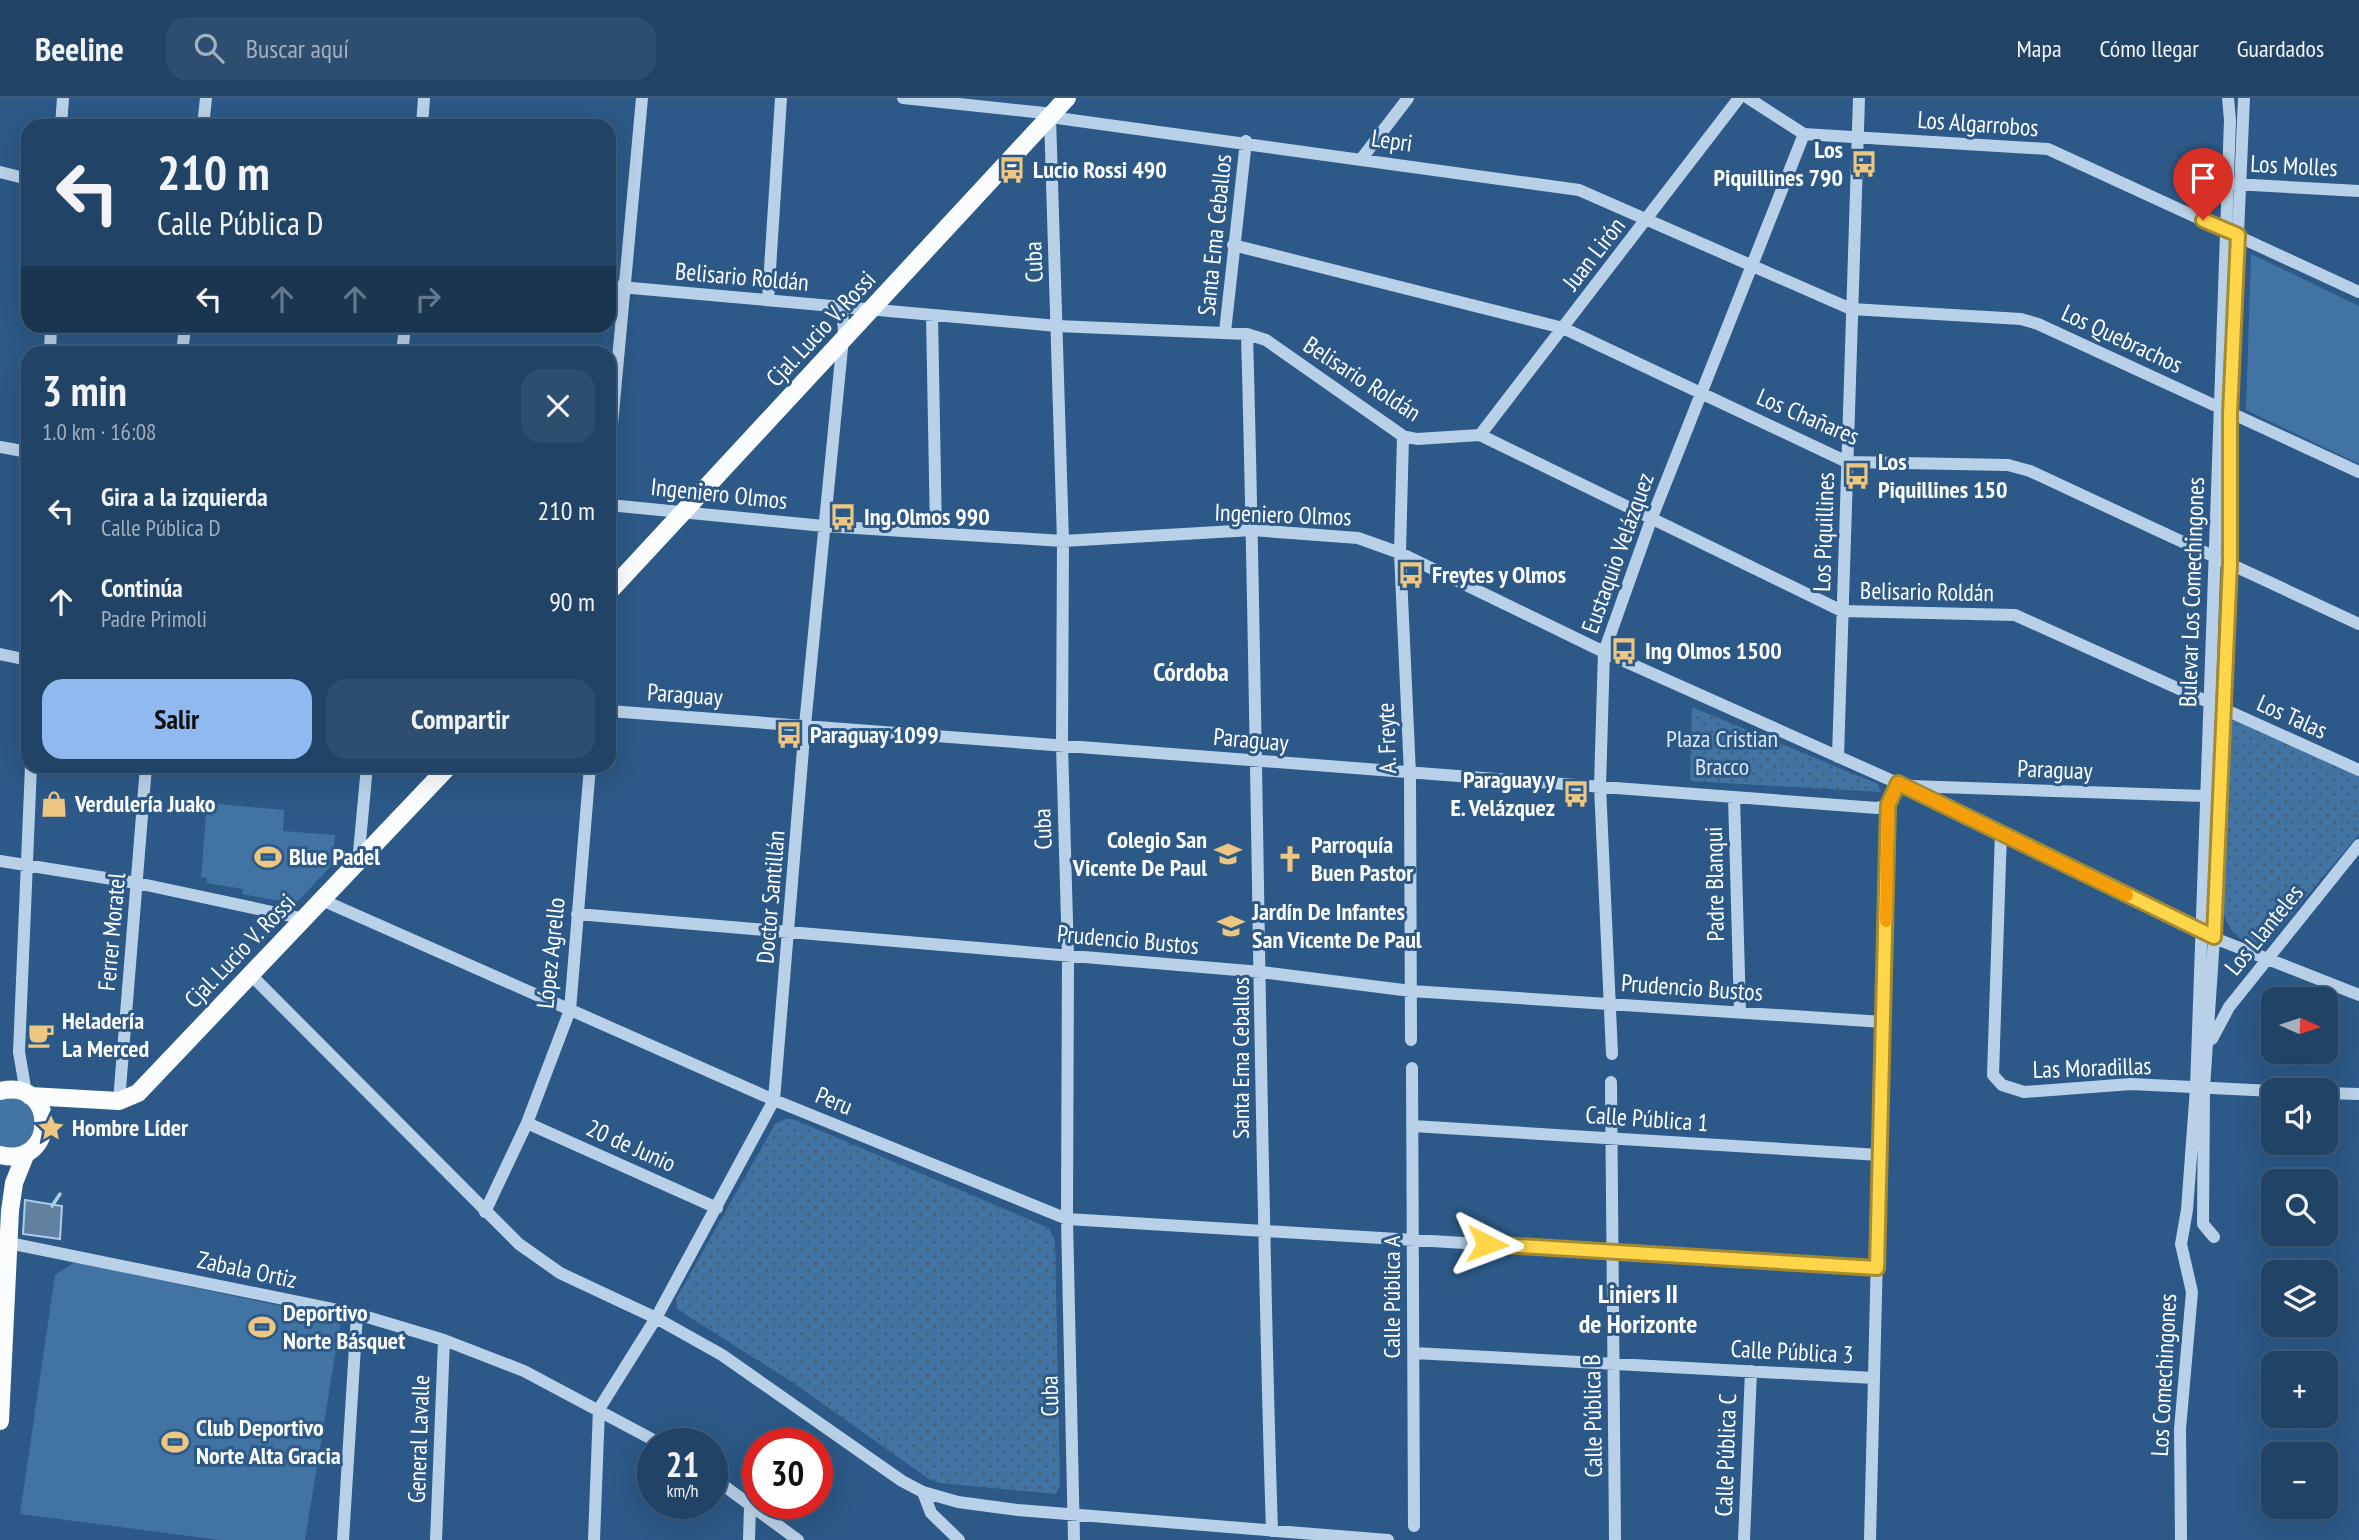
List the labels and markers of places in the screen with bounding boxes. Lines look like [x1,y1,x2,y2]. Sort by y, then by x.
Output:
place label: Los Piquillines 790 [1714,134,1843,193]
pin [2173,148,2233,220]
bus stop icon: Los Piquillines 790 [1849,149,1879,179]
place label: Lucio Rossi 490 [1033,154,1167,185]
bus stop icon: Lucio Rossi 490 [997,155,1027,185]
place label: Los Piquillines 150 [1878,446,2007,505]
bus stop icon: Los Piquillines 150 [1842,461,1872,491]
place label: Ing.Olmos 990 [864,501,990,532]
bus stop icon: Ing.Olmos 990 [828,502,858,532]
place label: Freytes y Olmos [1432,559,1566,590]
bus stop icon: Freytes y Olmos [1396,560,1426,590]
place label: Ing Olmos 1500 [1645,635,1782,666]
bus stop icon: Ing Olmos 1500 [1609,636,1639,666]
place label: Paraguay 1099 [810,719,939,750]
bus stop icon: Paraguay 1099 [774,720,804,750]
place label: Paraguay y E. Velázquez [1450,764,1555,823]
bus stop icon: Paraguay y E. Velázquez [1561,779,1591,809]
place label: Verdulería Juako [74,788,216,819]
shop icon: Verdulería Juako [39,789,69,819]
place label: Colegio San Vicente De Paul [1072,824,1207,883]
place label: Parroquía Buen Pastor [1311,829,1414,888]
school or university icon: Colegio San Vicente De Paul [1213,839,1243,869]
place label: Blue Padel [289,841,380,872]
sports icon: Blue Padel [253,842,283,872]
church icon: Parroquía Buen Pastor [1275,844,1305,874]
place label: Jardín De Infantes San Vicente De Paul [1251,896,1422,955]
school or university icon: Jardín De Infantes San Vicente De Paul [1216,911,1246,941]
place label: Heladería La Merced [62,1005,149,1064]
cafe icon: Heladería La Merced [26,1020,56,1050]
place label: Hombre Líder [72,1112,189,1143]
place icon: Hombre Líder [36,1113,66,1143]
place label: Deportivo Norte Básquet [283,1297,405,1356]
sports icon: Deportivo Norte Básquet [247,1312,277,1342]
place label: Club Deportivo Norte Alta Gracia [196,1412,341,1471]
sports icon: Club Deportivo Norte Alta Gracia [160,1427,190,1457]

